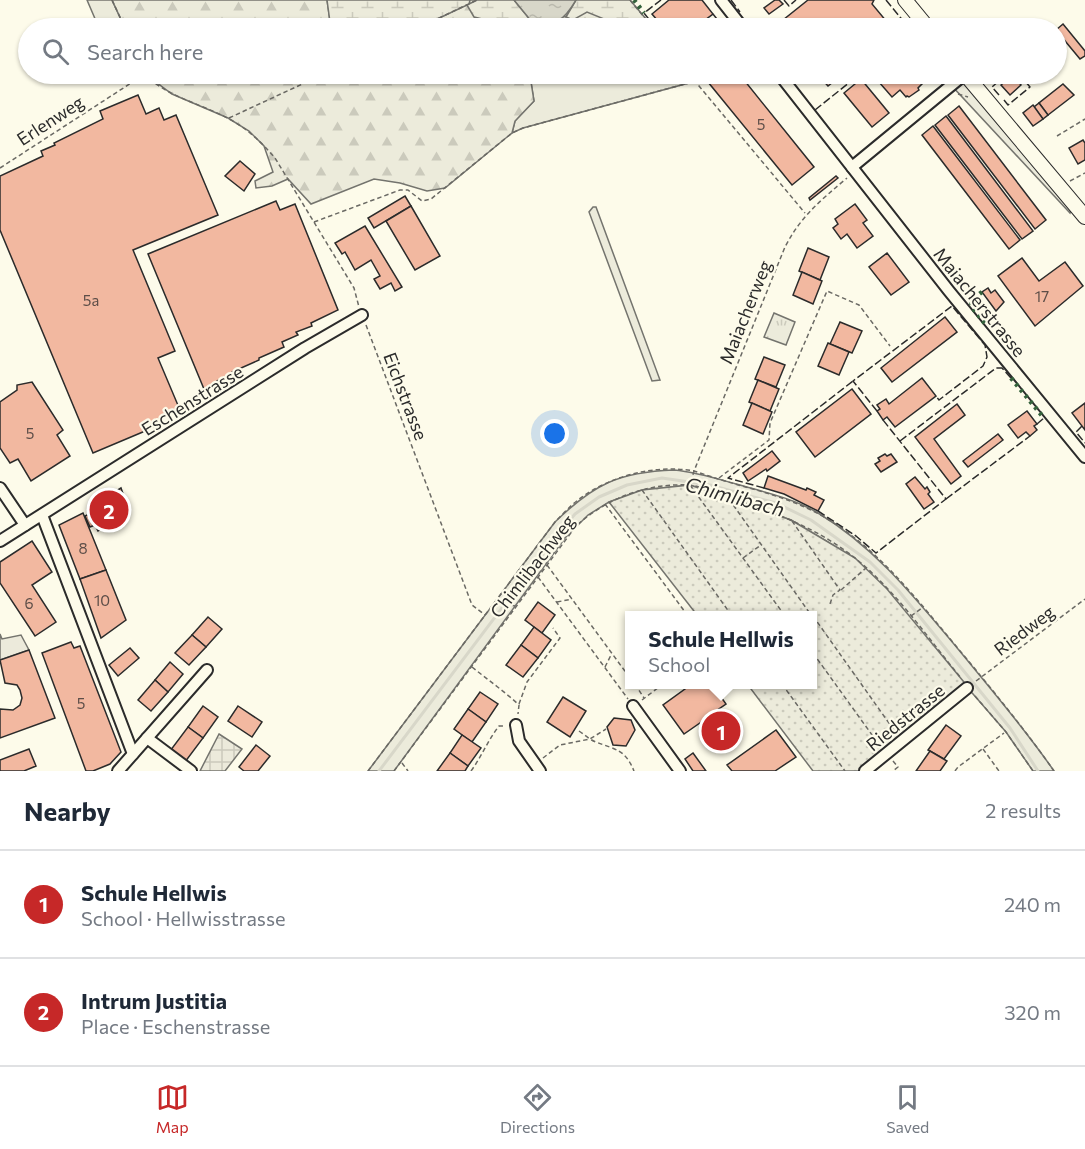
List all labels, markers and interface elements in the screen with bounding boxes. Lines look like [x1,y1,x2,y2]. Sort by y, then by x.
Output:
search box [18,18,1067,84]
icon: search [39,35,72,68]
text: Search here [87,38,203,65]
street label: Erlenweg [12,90,88,150]
house number: 5 [757,115,765,133]
street label: Maiacherstrasse [929,243,1031,361]
street label: Maiacherweg [714,257,776,367]
house number: 17 [1035,287,1049,305]
house number: 5a [83,291,99,309]
street label: Eichstrasse [379,349,433,443]
street label: Eschenstrasse [137,360,247,440]
your location [540,419,569,448]
house number: 5 [26,424,34,442]
water label: Chimlibach [683,471,787,521]
pin: 2 [90,488,128,532]
street label: Chimlibachweg [485,510,579,622]
house number: 8 [78,539,88,557]
house number: 10 [94,591,110,609]
house number: 6 [24,594,34,612]
street label: Riedweg [989,600,1059,660]
popup [625,611,817,689]
text: Schule Hellwis [648,625,794,652]
text: School [648,652,710,676]
street label: Riedstrasse [861,679,949,755]
house number: 5 [77,694,85,712]
pin: 1 [702,708,740,754]
text: Nearby [24,795,111,826]
text: 2 results [985,798,1061,822]
text: Schule Hellwis [81,879,227,906]
text: 1 [39,892,48,916]
text: 240 m [1004,892,1061,916]
text: School · Hellwisstrasse [81,906,286,930]
text: Intrum Justitia [81,987,227,1014]
text: 2 [38,1000,49,1024]
text: 320 m [1004,1000,1061,1024]
text: Place · Eschenstrasse [81,1014,270,1038]
tab: Map [156,1081,189,1136]
tab: Directions [500,1081,575,1136]
tab: Saved [886,1081,929,1136]

